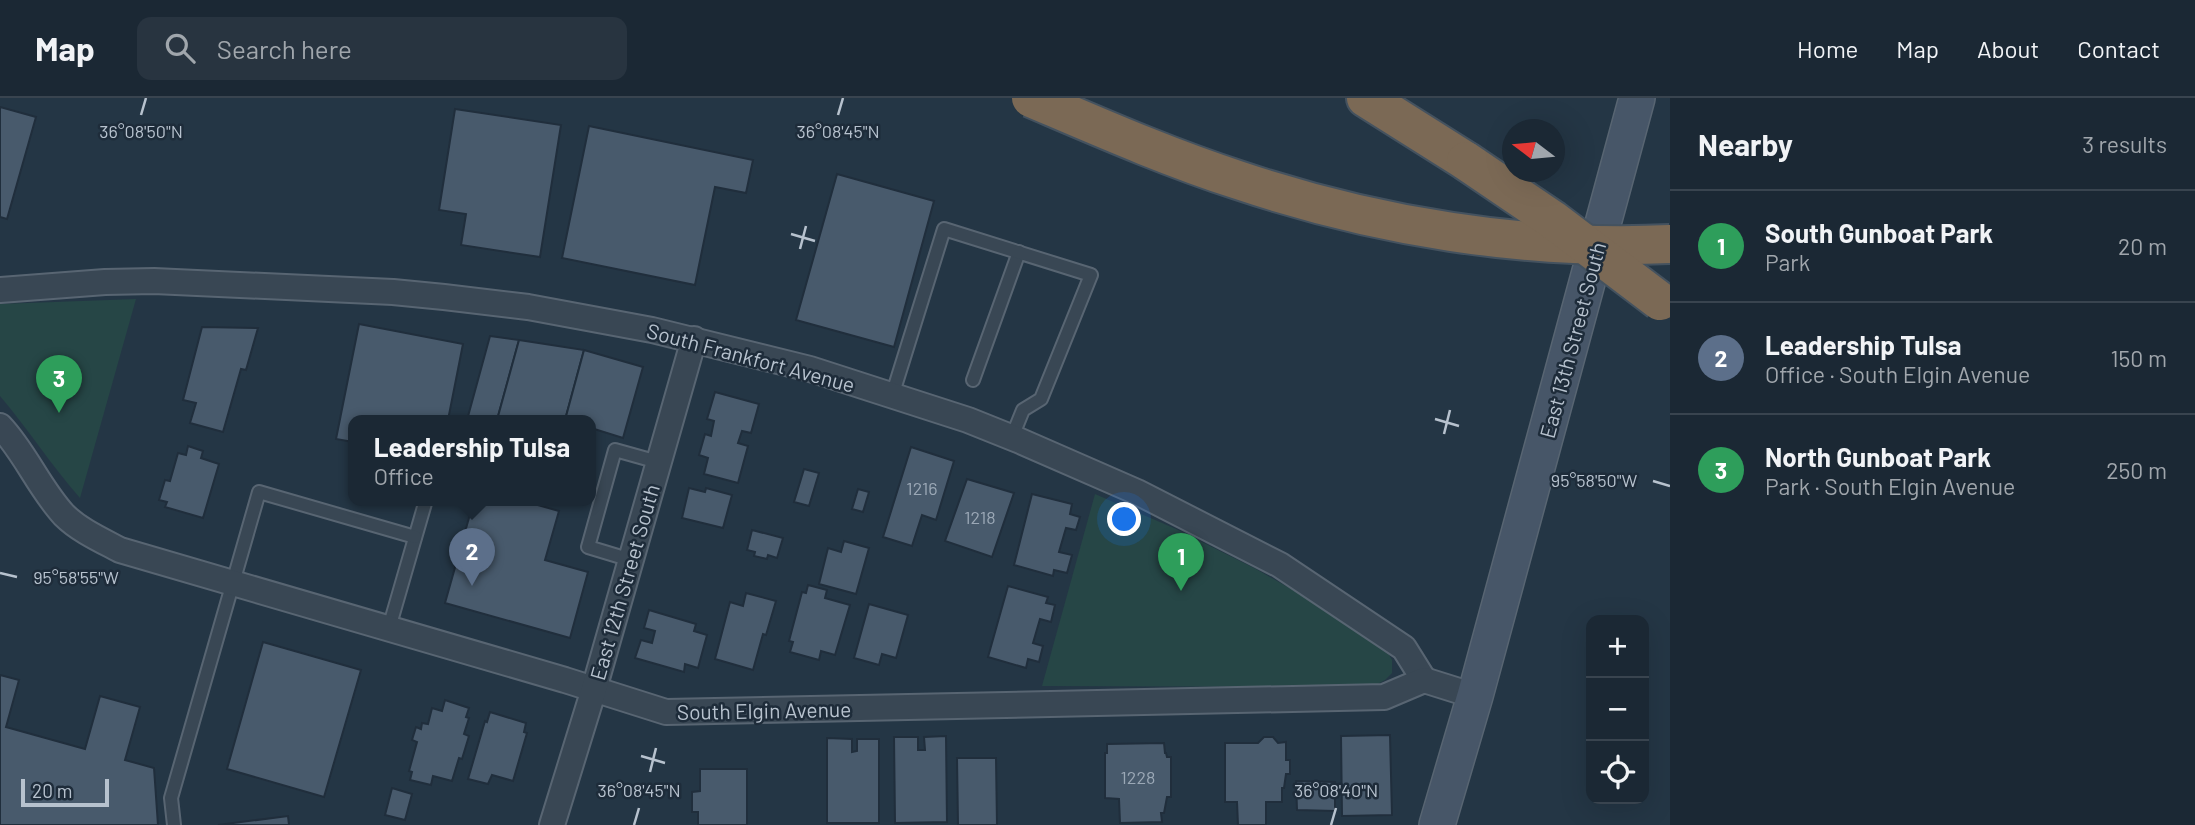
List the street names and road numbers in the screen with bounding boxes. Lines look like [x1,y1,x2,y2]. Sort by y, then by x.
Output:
street label: East 13th Street South [1534,239,1610,441]
street label: South Frankfort Avenue [644,317,858,397]
street label: East 12th Street South [584,481,664,683]
street label: South Elgin Avenue [677,696,851,724]

